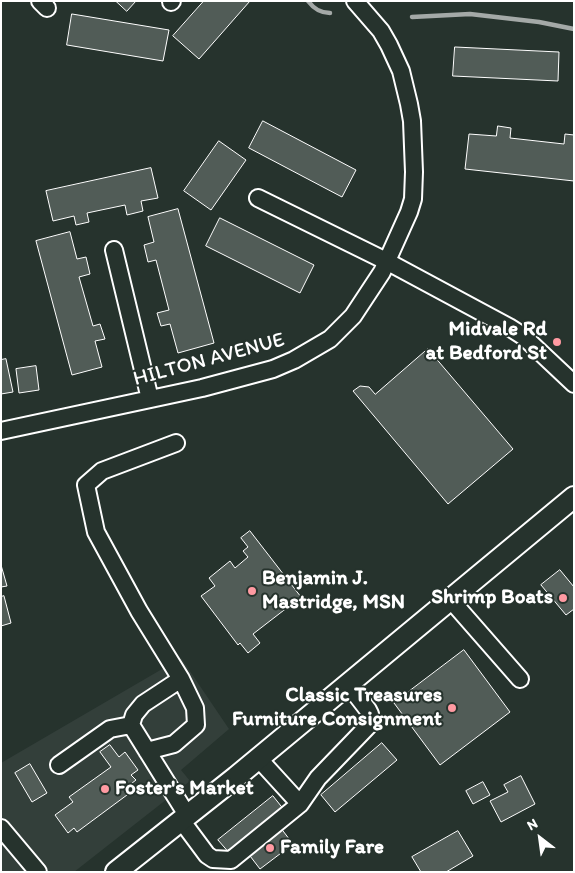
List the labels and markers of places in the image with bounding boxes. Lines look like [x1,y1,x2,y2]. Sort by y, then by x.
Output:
place label: Midvale Rd at Bedford St [425,317,547,367]
marker: Midvale Rd at Bedford St [551,336,563,348]
place label: Benjamin J. Mastridge, MSN [262,566,405,616]
marker: Benjamin J. Mastridge, MSN [246,585,258,597]
place label: Shrimp Boats [431,585,553,611]
marker: Shrimp Boats [557,592,569,604]
place label: Classic Treasures Furniture Consignment [232,683,442,733]
marker: Classic Treasures Furniture Consignment [446,702,458,714]
place label: Foster's Market [115,776,254,802]
marker: Foster's Market [99,783,111,795]
place label: Family Fare [280,835,384,861]
marker: Family Fare [264,842,276,854]

